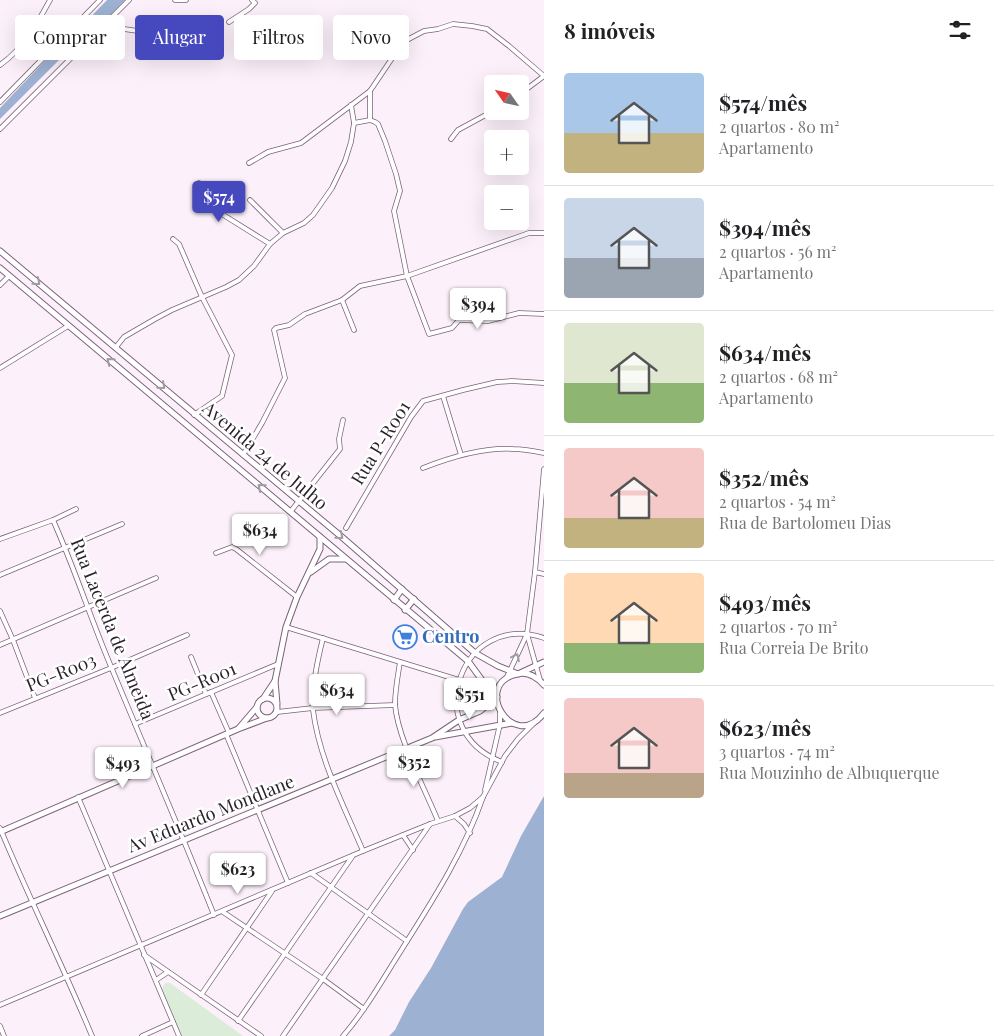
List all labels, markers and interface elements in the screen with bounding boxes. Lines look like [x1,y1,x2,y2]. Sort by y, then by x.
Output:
chip: Comprar [15,15,125,60]
chip: Alugar [135,15,224,60]
chip: Filtros [234,15,323,60]
chip: Novo [333,15,409,60]
text: 8 imóveis [564,16,655,44]
icon: filters [946,16,974,44]
north arrow [484,75,529,120]
map controls [484,75,529,230]
text: $574/mês [719,88,807,116]
icon: home [604,93,664,153]
text: 2 quartos · 80 m² [719,116,839,137]
button: + [484,130,529,175]
text: Apartamento [719,137,813,158]
pin: $574 [189,180,249,223]
button: − [484,185,529,230]
text: $574 [203,186,235,207]
text: $394/mês [719,213,811,241]
icon: home [604,218,664,278]
text: 2 quartos · 56 m² [719,241,836,262]
text: Apartamento [719,262,813,283]
one-way arrow [32,276,41,285]
pin: $394 [448,288,508,330]
text: $394 [461,293,495,314]
text: $634/mês [719,338,811,366]
icon: home [604,343,664,403]
one-way arrow [106,358,115,367]
text: 2 quartos · 68 m² [719,366,838,387]
one-way arrow [156,381,165,390]
text: Apartamento [719,387,813,408]
street label: Avenida 24 de Julho [197,395,333,515]
street label: Rua P-R001 [345,396,416,489]
text: $352/mês [719,463,809,491]
icon: home [604,468,664,528]
one-way arrow [258,484,267,493]
text: 2 quartos · 54 m² [719,491,836,512]
text: Rua de Bartolomeu Dias [719,512,891,533]
pin: $634 [230,514,290,556]
text: $634 [243,519,277,540]
one-way arrow [334,530,343,538]
street label: Rua Lacerda de Almeida [65,534,160,723]
text: $493/mês [719,588,811,616]
icon: home [604,593,664,653]
text: 2 quartos · 70 m² [719,616,838,637]
supermarket icon: Centro [392,624,418,650]
place label: Centro [422,624,479,648]
text: Rua Correia De Brito [719,637,868,658]
street label: PG-R003 [22,647,99,697]
one-way arrow [510,653,520,662]
street label: PG-R001 [164,656,240,706]
pin: $634 [307,674,367,716]
pin: $551 [440,678,500,720]
text: $634 [320,679,354,700]
text: $551 [455,683,485,704]
text: $623/mês [719,713,811,741]
icon: home [604,718,664,778]
text: 3 quartos · 74 m² [719,741,835,762]
pin: $493 [93,746,153,789]
pin: $352 [384,746,444,788]
text: $352 [398,751,430,772]
text: $493 [106,752,140,773]
text: Rua Mouzinho de Albuquerque [719,762,940,783]
street label: Av Eduardo Mondlane [123,769,298,858]
pin: $623 [208,852,268,895]
text: $623 [221,858,255,879]

